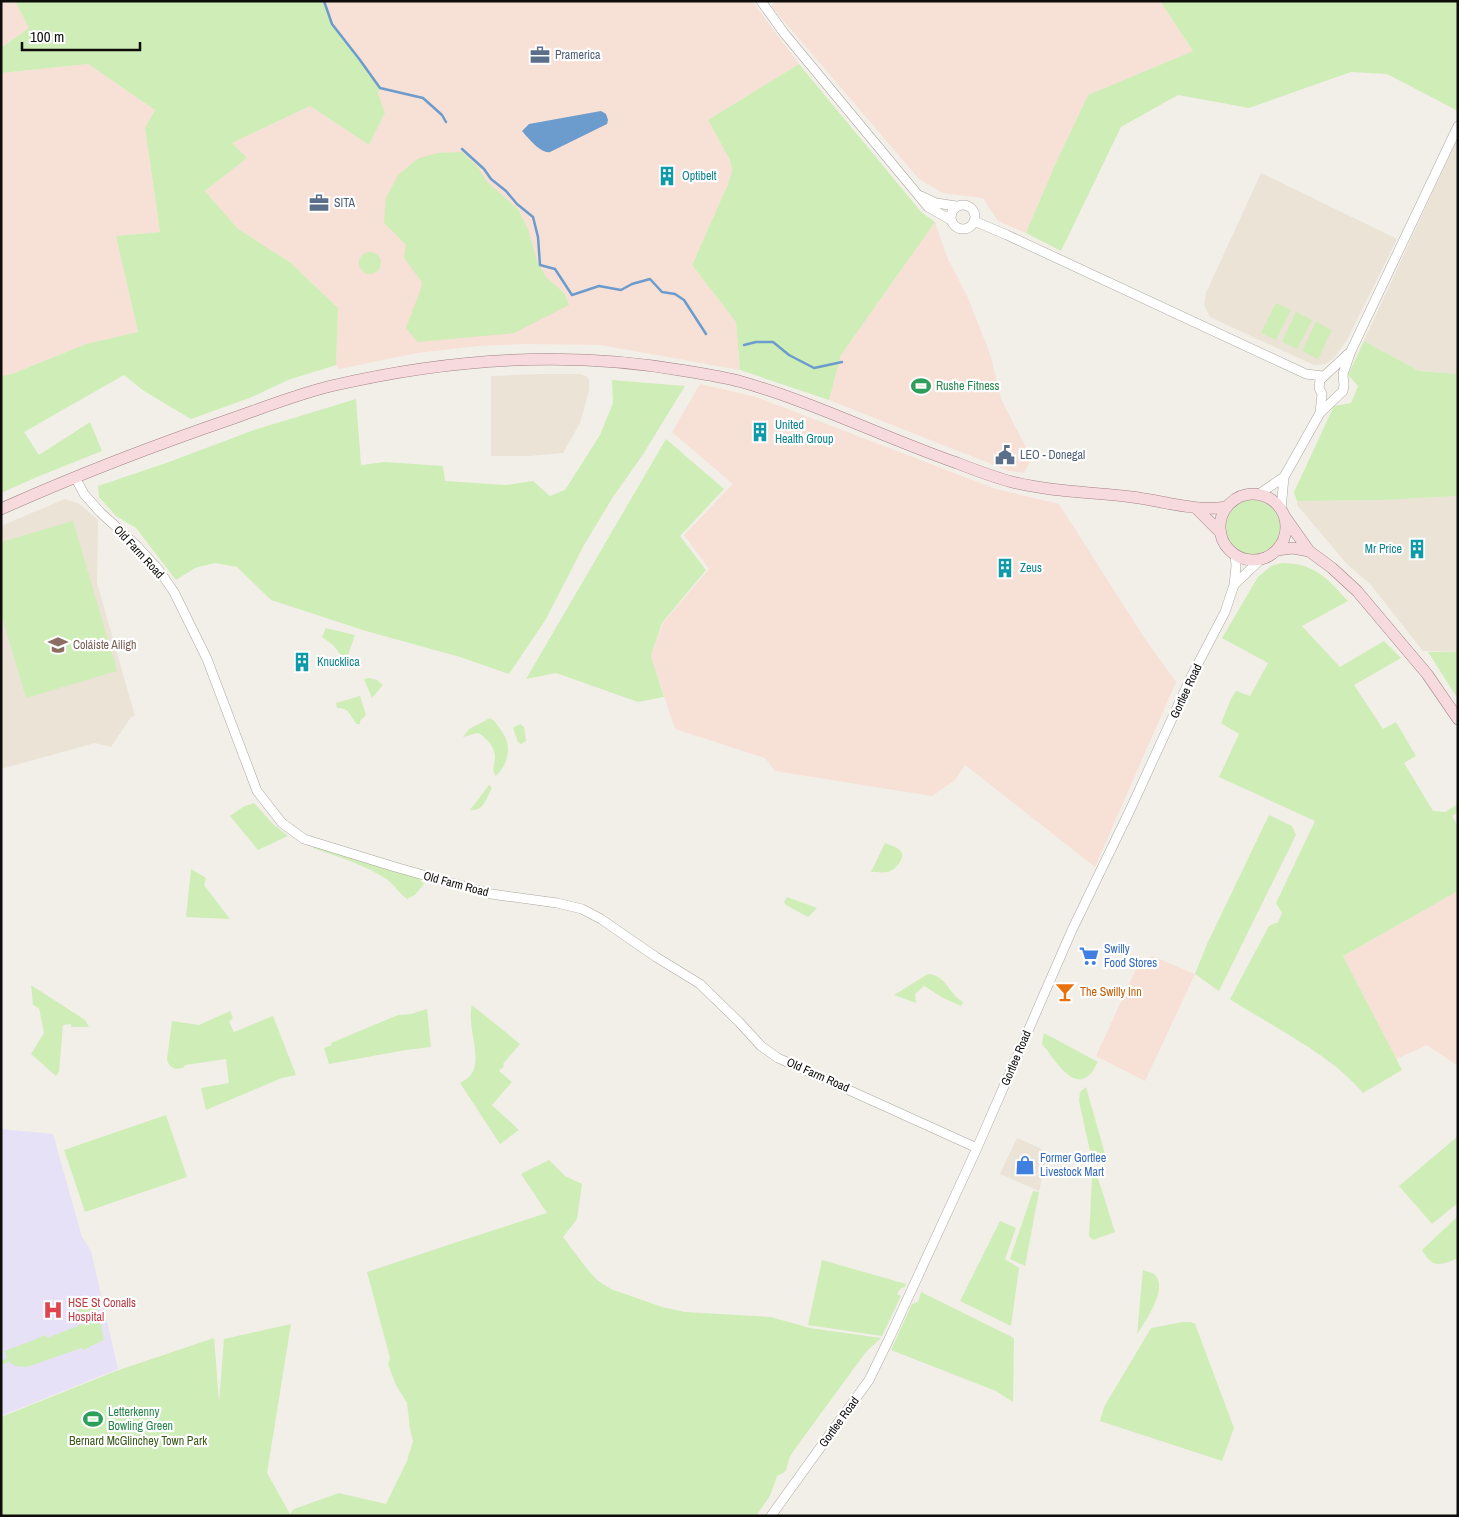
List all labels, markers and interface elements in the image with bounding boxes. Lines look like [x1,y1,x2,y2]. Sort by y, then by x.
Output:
scale bar [22,20,140,52]
text: 100 m [30,26,64,47]
office icon: Pramerica [529,44,551,66]
place label: Pramerica [555,47,601,63]
building icon: Optibelt [656,165,678,187]
place label: Optibelt [682,168,717,184]
office icon: SITA [308,192,330,214]
place label: SITA [334,195,356,211]
sports icon: Rushe Fitness [910,375,932,397]
place label: Rushe Fitness [936,378,1000,394]
place label: United Health Group [775,417,834,447]
building icon: United Health Group [749,421,771,443]
public building icon: LEO - Donegal [994,444,1016,466]
place label: LEO - Donegal [1020,447,1085,463]
street label: Old Farm Road [110,522,168,582]
building icon: Mr Price [1406,538,1428,560]
place label: Mr Price [1365,541,1402,557]
building icon: Zeus [994,557,1016,579]
place label: Zeus [1020,560,1042,576]
school or university icon: Coláiste Ailigh [47,634,69,656]
place label: Coláiste Ailigh [73,637,136,653]
building icon: Knucklica [291,651,313,673]
place label: Knucklica [317,654,360,670]
street label: Gortlee Road [1166,661,1206,721]
street label: Old Farm Road [422,868,490,900]
place label: Swilly Food Stores [1104,941,1157,971]
supermarket icon: Swilly Food Stores [1078,945,1100,967]
bar icon: The Swilly Inn [1054,981,1076,1003]
place label: The Swilly Inn [1080,984,1142,1000]
street label: Gortlee Road [997,1028,1035,1088]
street label: Old Farm Road [784,1054,852,1096]
place label: Former Gortlee Livestock Mart [1040,1150,1106,1180]
shop icon: Former Gortlee Livestock Mart [1014,1154,1036,1176]
place label: HSE St Conalls Hospital [68,1295,136,1325]
hospital icon: HSE St Conalls Hospital [42,1299,64,1321]
street label: Gortlee Road [815,1394,863,1450]
place label: Letterkenny Bowling Green [108,1404,173,1434]
sports icon: Letterkenny Bowling Green [82,1408,104,1430]
park label: Bernard McGlinchey Town Park [69,1433,207,1449]

